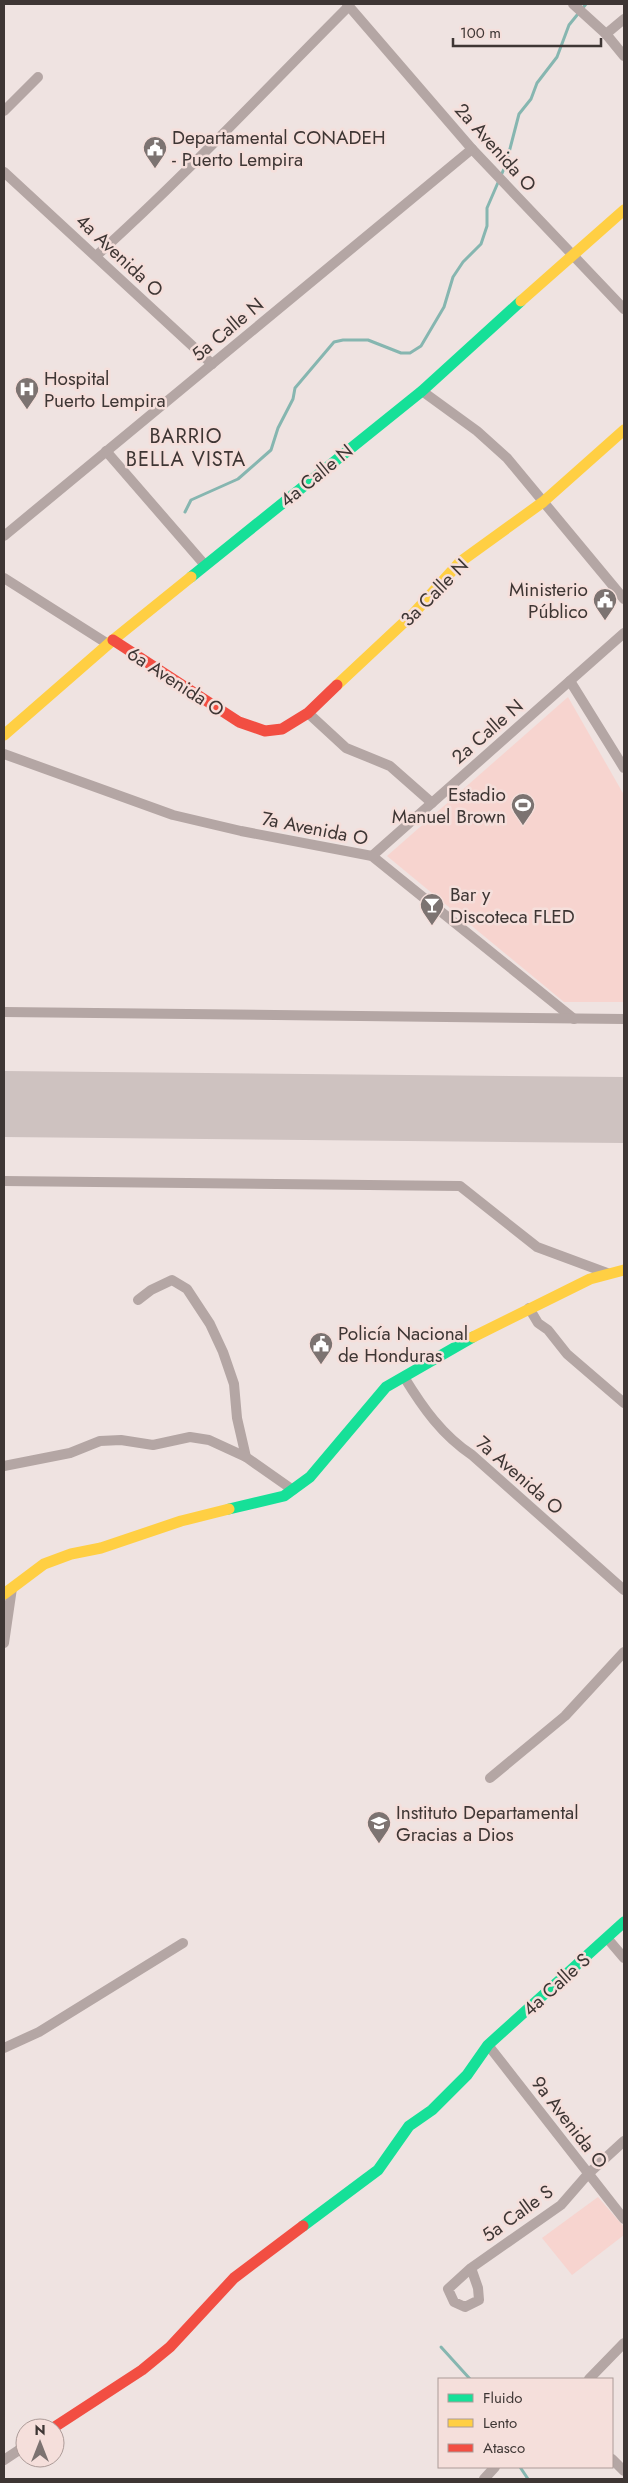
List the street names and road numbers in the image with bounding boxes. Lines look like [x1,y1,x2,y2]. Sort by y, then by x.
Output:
street label: 2a Avenida O [449,97,543,198]
street label: 4a Avenida O [70,208,169,303]
street label: 5a Calle N [185,291,269,368]
street label: 4a Calle N [274,438,359,513]
street label: 3a Calle N [394,552,474,632]
street label: 6a Avenida O [122,640,230,723]
street label: 2a Calle N [446,693,529,770]
street label: 7a Avenida O [259,805,370,852]
street label: 7a Avenida O [470,1430,569,1521]
street label: 4a Calle S [517,1947,596,2022]
street label: 9a Avenida O [525,2071,614,2174]
street label: 5a Calle S [476,2178,559,2249]

